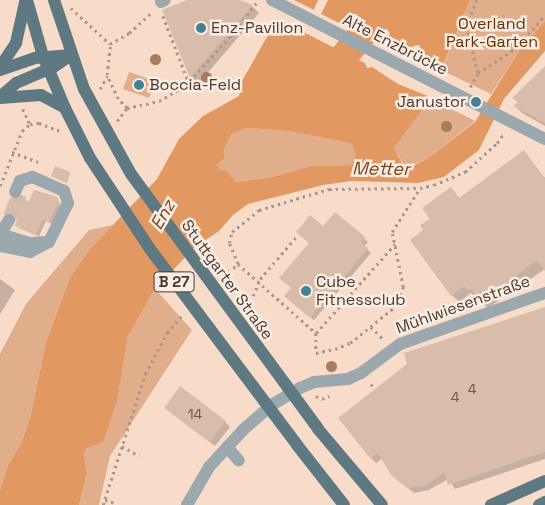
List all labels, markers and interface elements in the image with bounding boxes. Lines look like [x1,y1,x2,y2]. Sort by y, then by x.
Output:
street label: Alte Enzbrücke [339,10,451,80]
park label: Overland Park-Garten [446,14,538,52]
place label: Enz-Pavillon [211,18,303,38]
marker: Enz-Pavillon [195,22,207,34]
place label: Boccia-Feld [149,75,241,95]
marker: Boccia-Feld [133,79,145,91]
place label: Janustor [397,92,466,112]
marker: Janustor [470,96,482,108]
water label: Metter [352,158,410,180]
water label: Enz [146,196,180,234]
street label: Stuttgarter Straße [177,216,277,344]
road number: B 27 [153,270,195,294]
place label: Cube Fitnessclub [316,272,406,310]
street label: Mühlwiesenstraße [393,272,533,338]
marker: Cube Fitnessclub [300,285,312,297]
house number: 4 [468,381,476,397]
house number: 4 [451,389,459,405]
house number: 14 [188,406,202,422]

